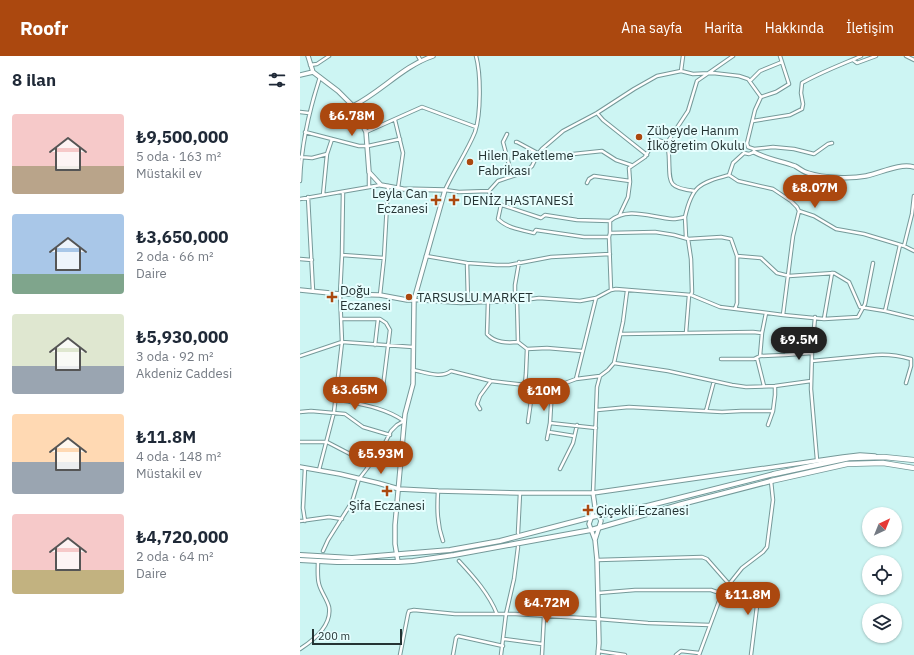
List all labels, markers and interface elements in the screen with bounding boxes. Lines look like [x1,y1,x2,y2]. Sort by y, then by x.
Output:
text: Roofr [20,16,68,40]
text: Ana sayfa [621,19,682,37]
text: Harita [704,19,743,37]
text: Hakkında [765,19,824,37]
text: İletişim [846,19,894,37]
text: 8 ilan [12,69,56,91]
icon: filters [266,69,288,91]
pin: ₺6.78M [319,103,385,137]
text: ₺6.78M [329,107,375,124]
place label: Zübeyde Hanım İlköğretim Okulu [647,122,745,154]
text: ₺9,500,000 [136,126,228,148]
icon: home [44,130,92,178]
marker: Zübeyde Hanım İlköğretim Okulu [634,132,644,142]
place label: Hilen Paketleme Fabrikası [478,147,574,179]
text: 5 oda · 163 m² [136,148,221,165]
marker: Hilen Paketleme Fabrikası [465,157,475,167]
text: Müstakil ev [136,165,202,182]
pin: ₺8.07M [782,175,848,209]
text: ₺8.07M [792,179,838,196]
place label: Leyla Can Eczanesi [372,185,428,217]
place label: DENİZ HASTANESİ [463,192,574,209]
marker: DENİZ HASTANESİ [448,194,460,206]
marker: Leyla Can Eczanesi [431,195,441,205]
text: ₺3,650,000 [136,226,228,248]
icon: home [44,230,92,278]
text: 2 oda · 66 m² [136,248,214,265]
text: Daire [136,265,167,282]
place label: Doğu Eczanesi [340,282,391,314]
place label: TARSUSLU MARKET [417,289,533,306]
marker: Doğu Eczanesi [327,292,337,302]
marker: TARSUSLU MARKET [404,292,414,302]
text: ₺5,930,000 [136,326,228,348]
pin: ₺9.5M [771,327,827,361]
icon: home [44,330,92,378]
text: ₺9.5M [780,331,818,348]
text: 3 oda · 92 m² [136,348,214,365]
text: Akdeniz Caddesi [136,365,232,382]
pin: ₺3.65M [322,377,388,411]
pin: ₺10M [520,378,568,412]
text: ₺3.65M [332,381,378,398]
text: ₺10M [527,382,561,399]
text: ₺11.8M [136,426,196,448]
icon: home [44,430,92,478]
pin: ₺5.93M [348,441,414,475]
text: ₺5.93M [358,445,404,462]
text: 4 oda · 148 m² [136,448,221,465]
text: Müstakil ev [136,465,202,482]
marker: Şifa Eczanesi [382,486,392,496]
place label: Şifa Eczanesi [349,497,425,514]
place label: Çiçekli Eczanesi [596,502,689,519]
marker: Çiçekli Eczanesi [583,505,593,515]
north arrow [862,507,902,547]
map controls [862,507,902,643]
text: ₺4,720,000 [136,526,228,548]
icon: home [44,530,92,578]
text: 2 oda · 64 m² [136,548,214,565]
button: locate [862,555,902,595]
text: Daire [136,565,167,582]
pin: ₺11.8M [715,582,781,616]
text: ₺11.8M [725,586,771,603]
pin: ₺4.72M [514,590,580,624]
text: ₺4.72M [524,594,570,611]
button: layers [862,603,902,643]
scale bar [312,627,402,646]
text: 200 m [318,629,350,643]

